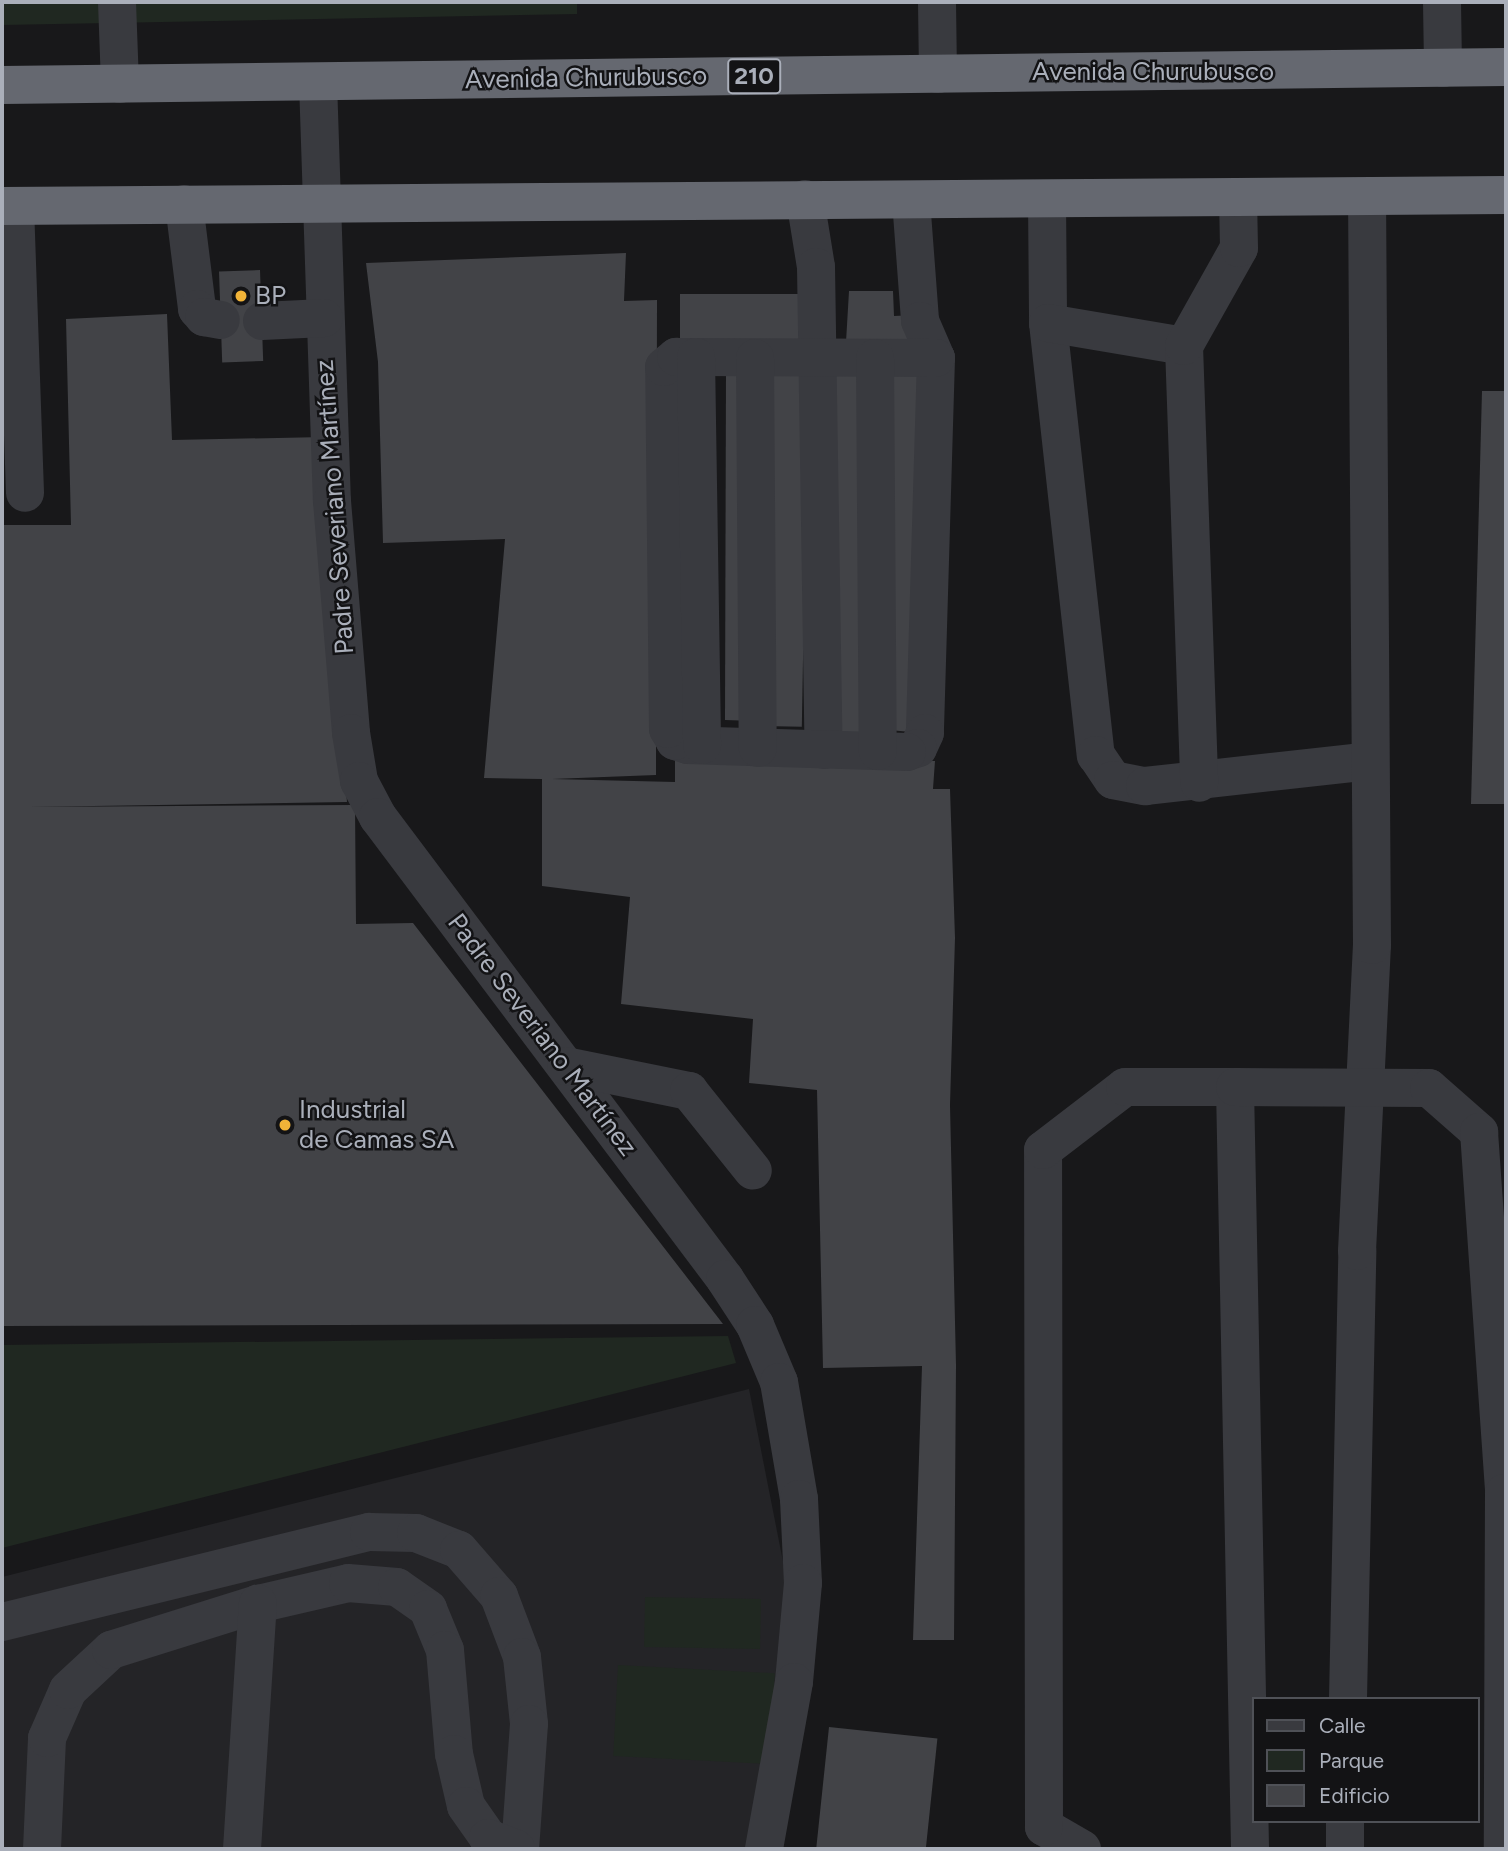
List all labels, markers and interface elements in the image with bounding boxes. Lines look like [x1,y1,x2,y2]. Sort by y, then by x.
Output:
road number: 210 [726,56,782,96]
street label: Avenida Churubusco [1032,56,1274,88]
street label: Avenida Churubusco [465,60,707,96]
place label: BP [255,280,286,312]
marker: BP [233,288,249,304]
street label: Padre Severiano Martínez [309,359,361,655]
street label: Padre Severiano Martínez [441,908,643,1162]
place label: Industrial de Camas SA [299,1094,454,1156]
marker: Industrial de Camas SA [277,1117,293,1133]
legend [1252,1697,1480,1823]
text: Calle [1319,1713,1366,1738]
text: Parque [1319,1748,1384,1773]
text: Edificio [1319,1783,1390,1808]

